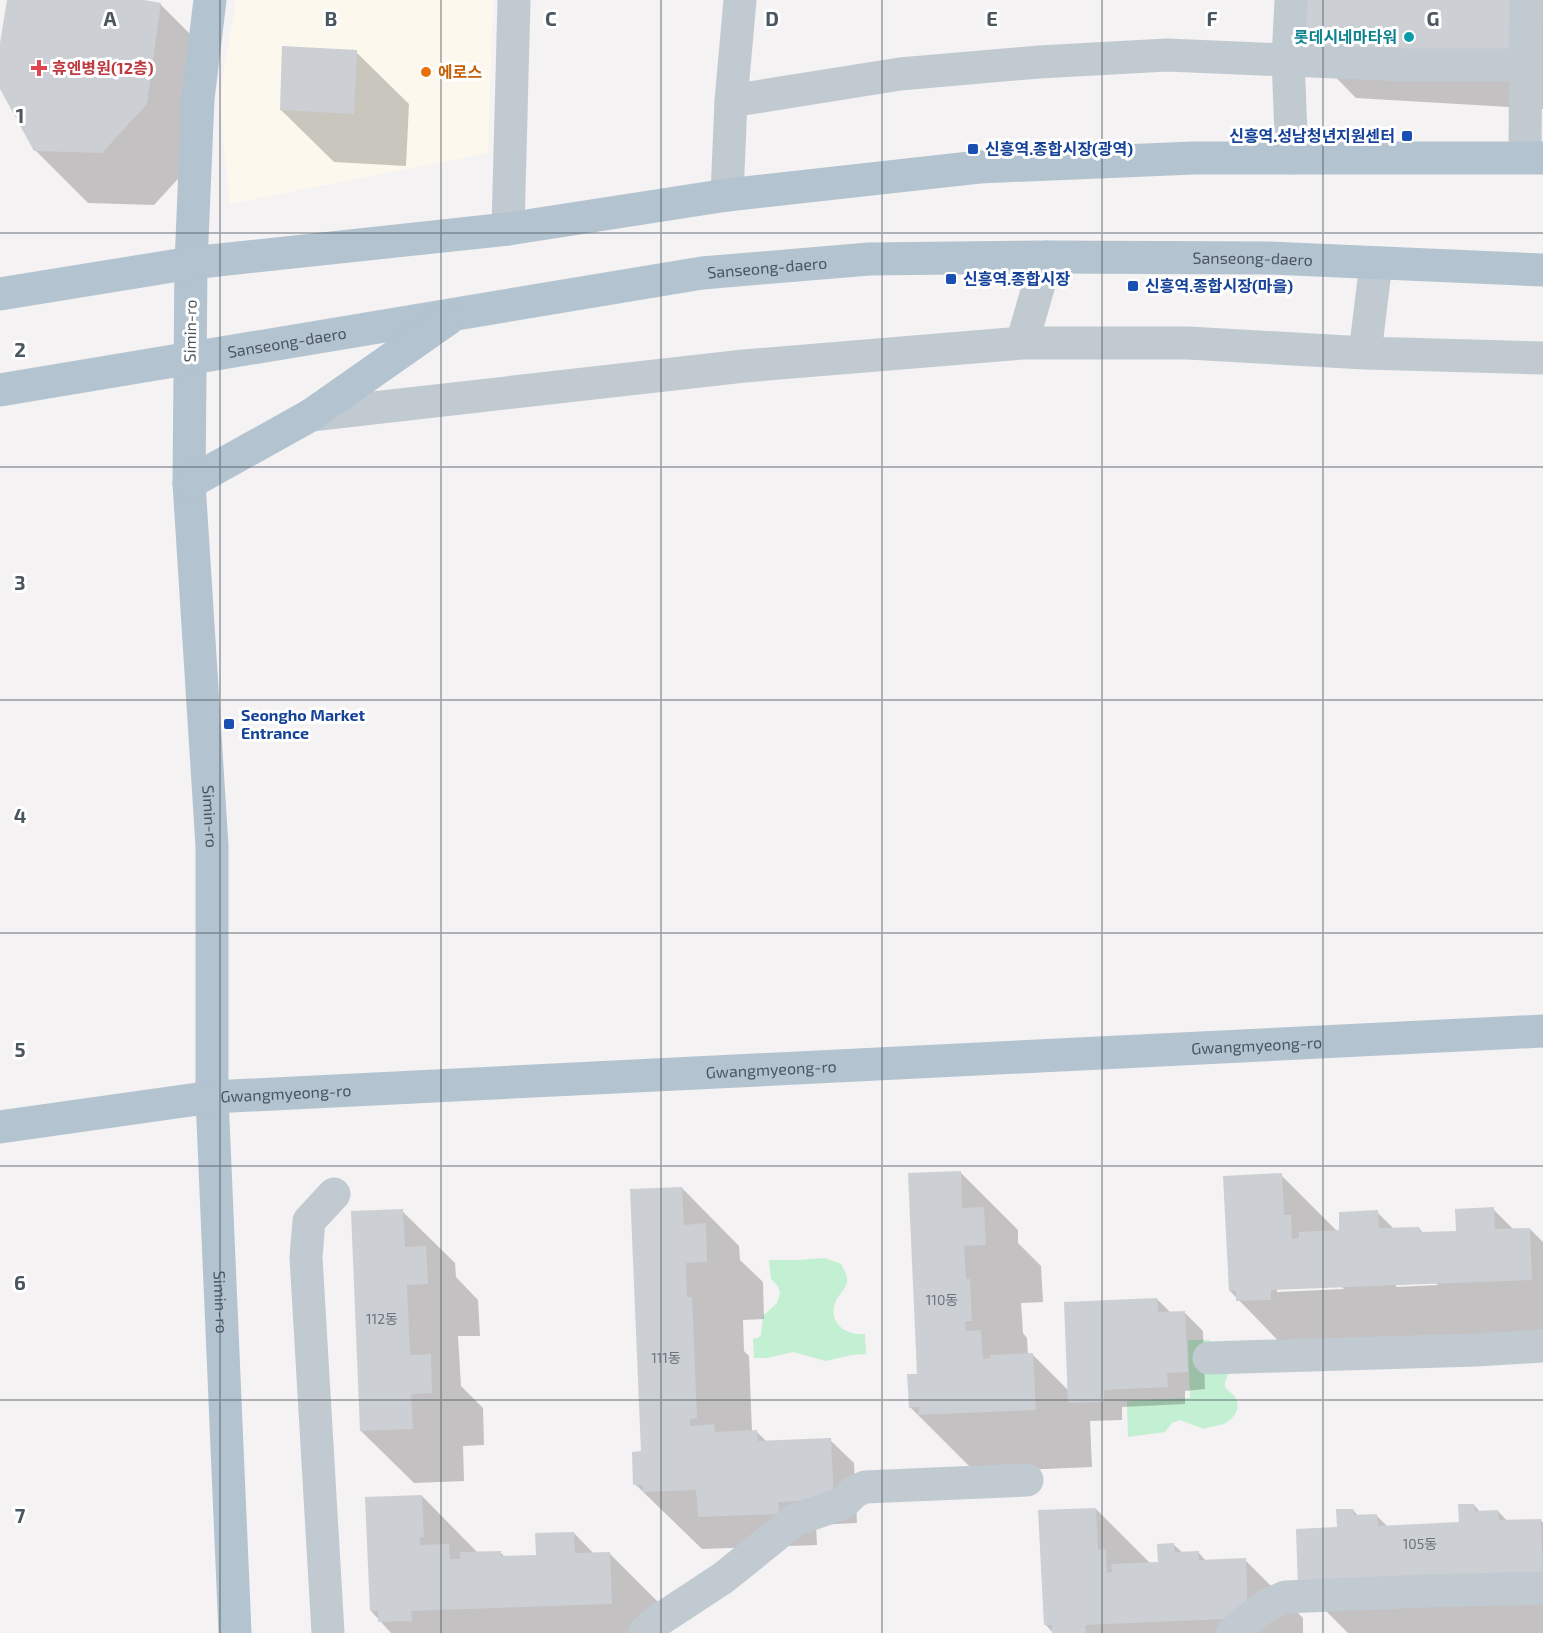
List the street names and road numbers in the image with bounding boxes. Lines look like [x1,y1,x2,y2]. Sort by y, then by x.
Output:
street label: Sanseong-daero [1193,248,1313,269]
street label: Sanseong-daero [706,253,828,282]
street label: Simin-ro [179,299,200,363]
street label: Sanseong-daero [226,322,348,361]
street label: Simin-ro [199,785,222,848]
street label: Gwangmyeong-ro [1191,1032,1323,1057]
street label: Gwangmyeong-ro [705,1056,837,1082]
street label: Gwangmyeong-ro [220,1080,352,1106]
street label: Simin-ro [210,1270,232,1334]

